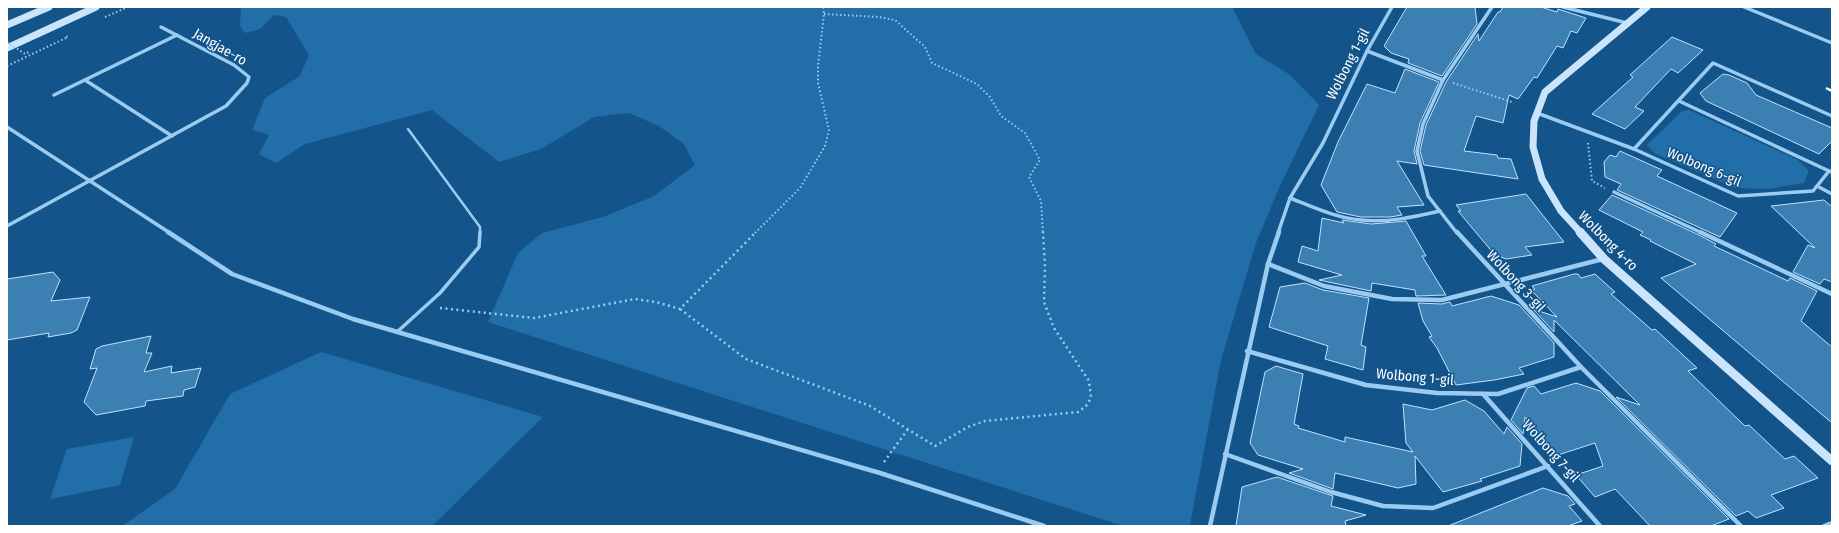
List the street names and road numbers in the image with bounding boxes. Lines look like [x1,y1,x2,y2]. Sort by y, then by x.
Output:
street label: Jangjae-ro [190,25,250,69]
street label: Wolbong 1-gil [1323,25,1373,103]
street label: Wolbong 6-gil [1664,144,1744,190]
street label: Wolbong 4-ro [1575,208,1641,274]
street label: Wolbong 3-gil [1483,246,1549,316]
street label: Wolbong 1-gil [1375,365,1455,389]
street label: Wolbong 7-gil [1519,416,1584,486]

